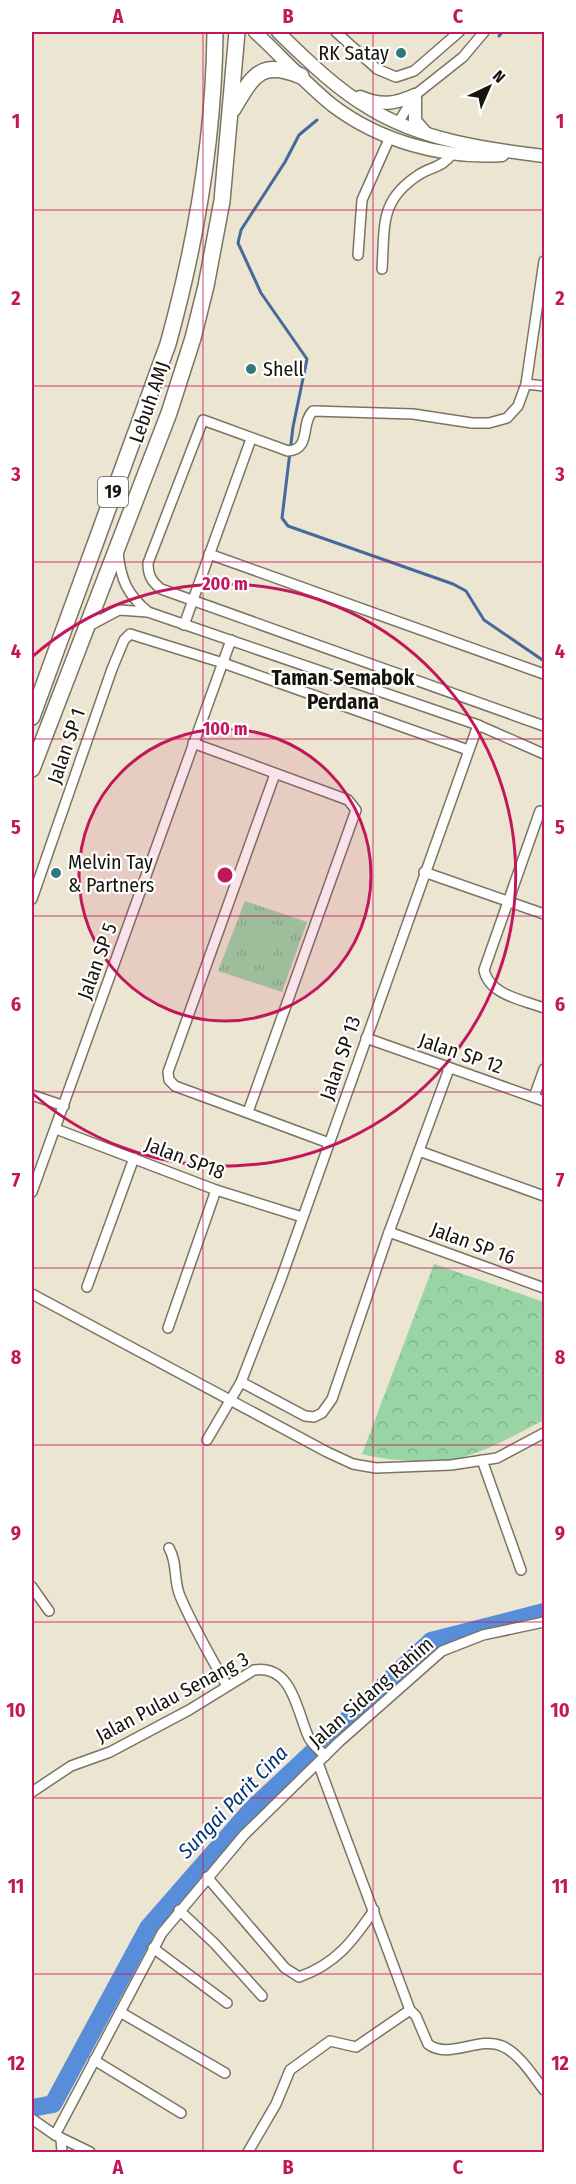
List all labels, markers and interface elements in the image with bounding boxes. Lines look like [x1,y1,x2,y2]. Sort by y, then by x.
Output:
text: A [112,4,125,28]
text: B [282,4,294,28]
text: C [453,4,464,28]
place label: RK Satay [318,41,389,65]
marker: RK Satay [394,46,408,60]
north arrow [459,57,519,117]
text: N [489,66,509,87]
text: 1 [12,109,20,133]
text: 1 [556,109,564,133]
text: 2 [10,286,21,310]
text: 2 [554,286,565,310]
place label: Shell [263,357,304,381]
street label: Lebuh AMJ [124,358,174,446]
marker: Shell [244,362,258,376]
text: 3 [10,462,21,486]
text: 3 [554,462,565,486]
road number: 19 [98,477,128,507]
text: 200 m [201,573,248,595]
text: 4 [11,639,21,663]
text: 4 [555,639,565,663]
district label: Taman Semabok Perdana [272,665,415,715]
street label: Jalan SP 1 [42,705,90,787]
text: 100 m [203,718,247,740]
text: 5 [11,815,21,839]
text: 5 [555,815,565,839]
place label: Melvin Tay & Partners [68,850,154,897]
centre of rings [215,865,235,885]
marker: Melvin Tay & Partners [49,866,63,880]
street label: Jalan SP 5 [72,920,122,1002]
text: 6 [11,992,21,1016]
text: 6 [555,992,565,1016]
street label: Jalan SP 13 [314,1013,366,1103]
street label: Jalan SP 12 [416,1027,506,1079]
street label: Jalan SP18 [142,1132,228,1184]
text: 7 [12,1168,21,1192]
text: 7 [556,1168,565,1192]
street label: Jalan SP 16 [428,1217,519,1269]
text: 8 [11,1345,22,1369]
text: 8 [555,1345,566,1369]
text: 9 [11,1521,21,1545]
text: 9 [555,1521,565,1545]
street label: Jalan Sidang Rahim [304,1631,438,1753]
street label: Jalan Pulau Senang 3 [91,1647,253,1747]
text: 10 [6,1698,26,1722]
text: 10 [550,1698,570,1722]
water label: Sungai Parit Cina [172,1740,293,1865]
text: 11 [8,1874,24,1898]
text: 11 [552,1874,568,1898]
text: 12 [7,2051,25,2075]
text: 12 [551,2051,569,2075]
text: A [112,2155,125,2179]
text: B [282,2155,294,2179]
text: C [453,2155,464,2179]

